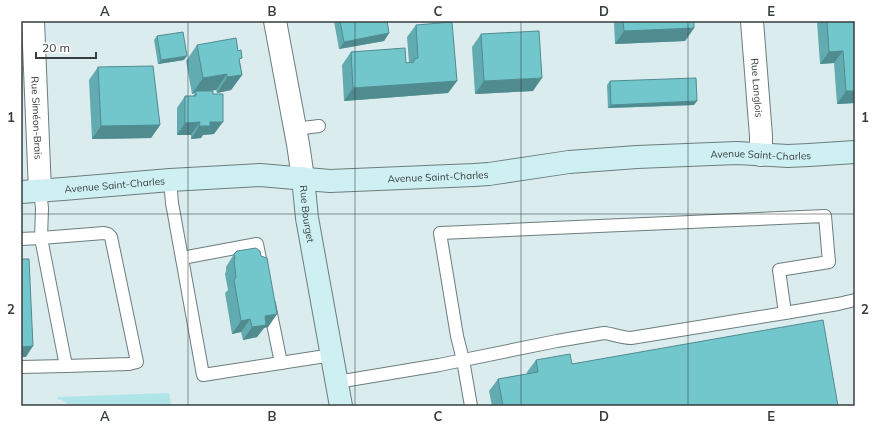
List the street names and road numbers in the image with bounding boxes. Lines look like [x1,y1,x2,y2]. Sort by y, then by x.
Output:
street label: Rue Langlois [748,58,766,118]
street label: Rue Siméon-Brais [28,76,45,160]
street label: Avenue Saint-Charles [710,147,811,163]
street label: Avenue Saint-Charles [387,168,489,186]
street label: Avenue Saint-Charles [64,174,166,196]
street label: Rue Bourget [297,185,317,244]

